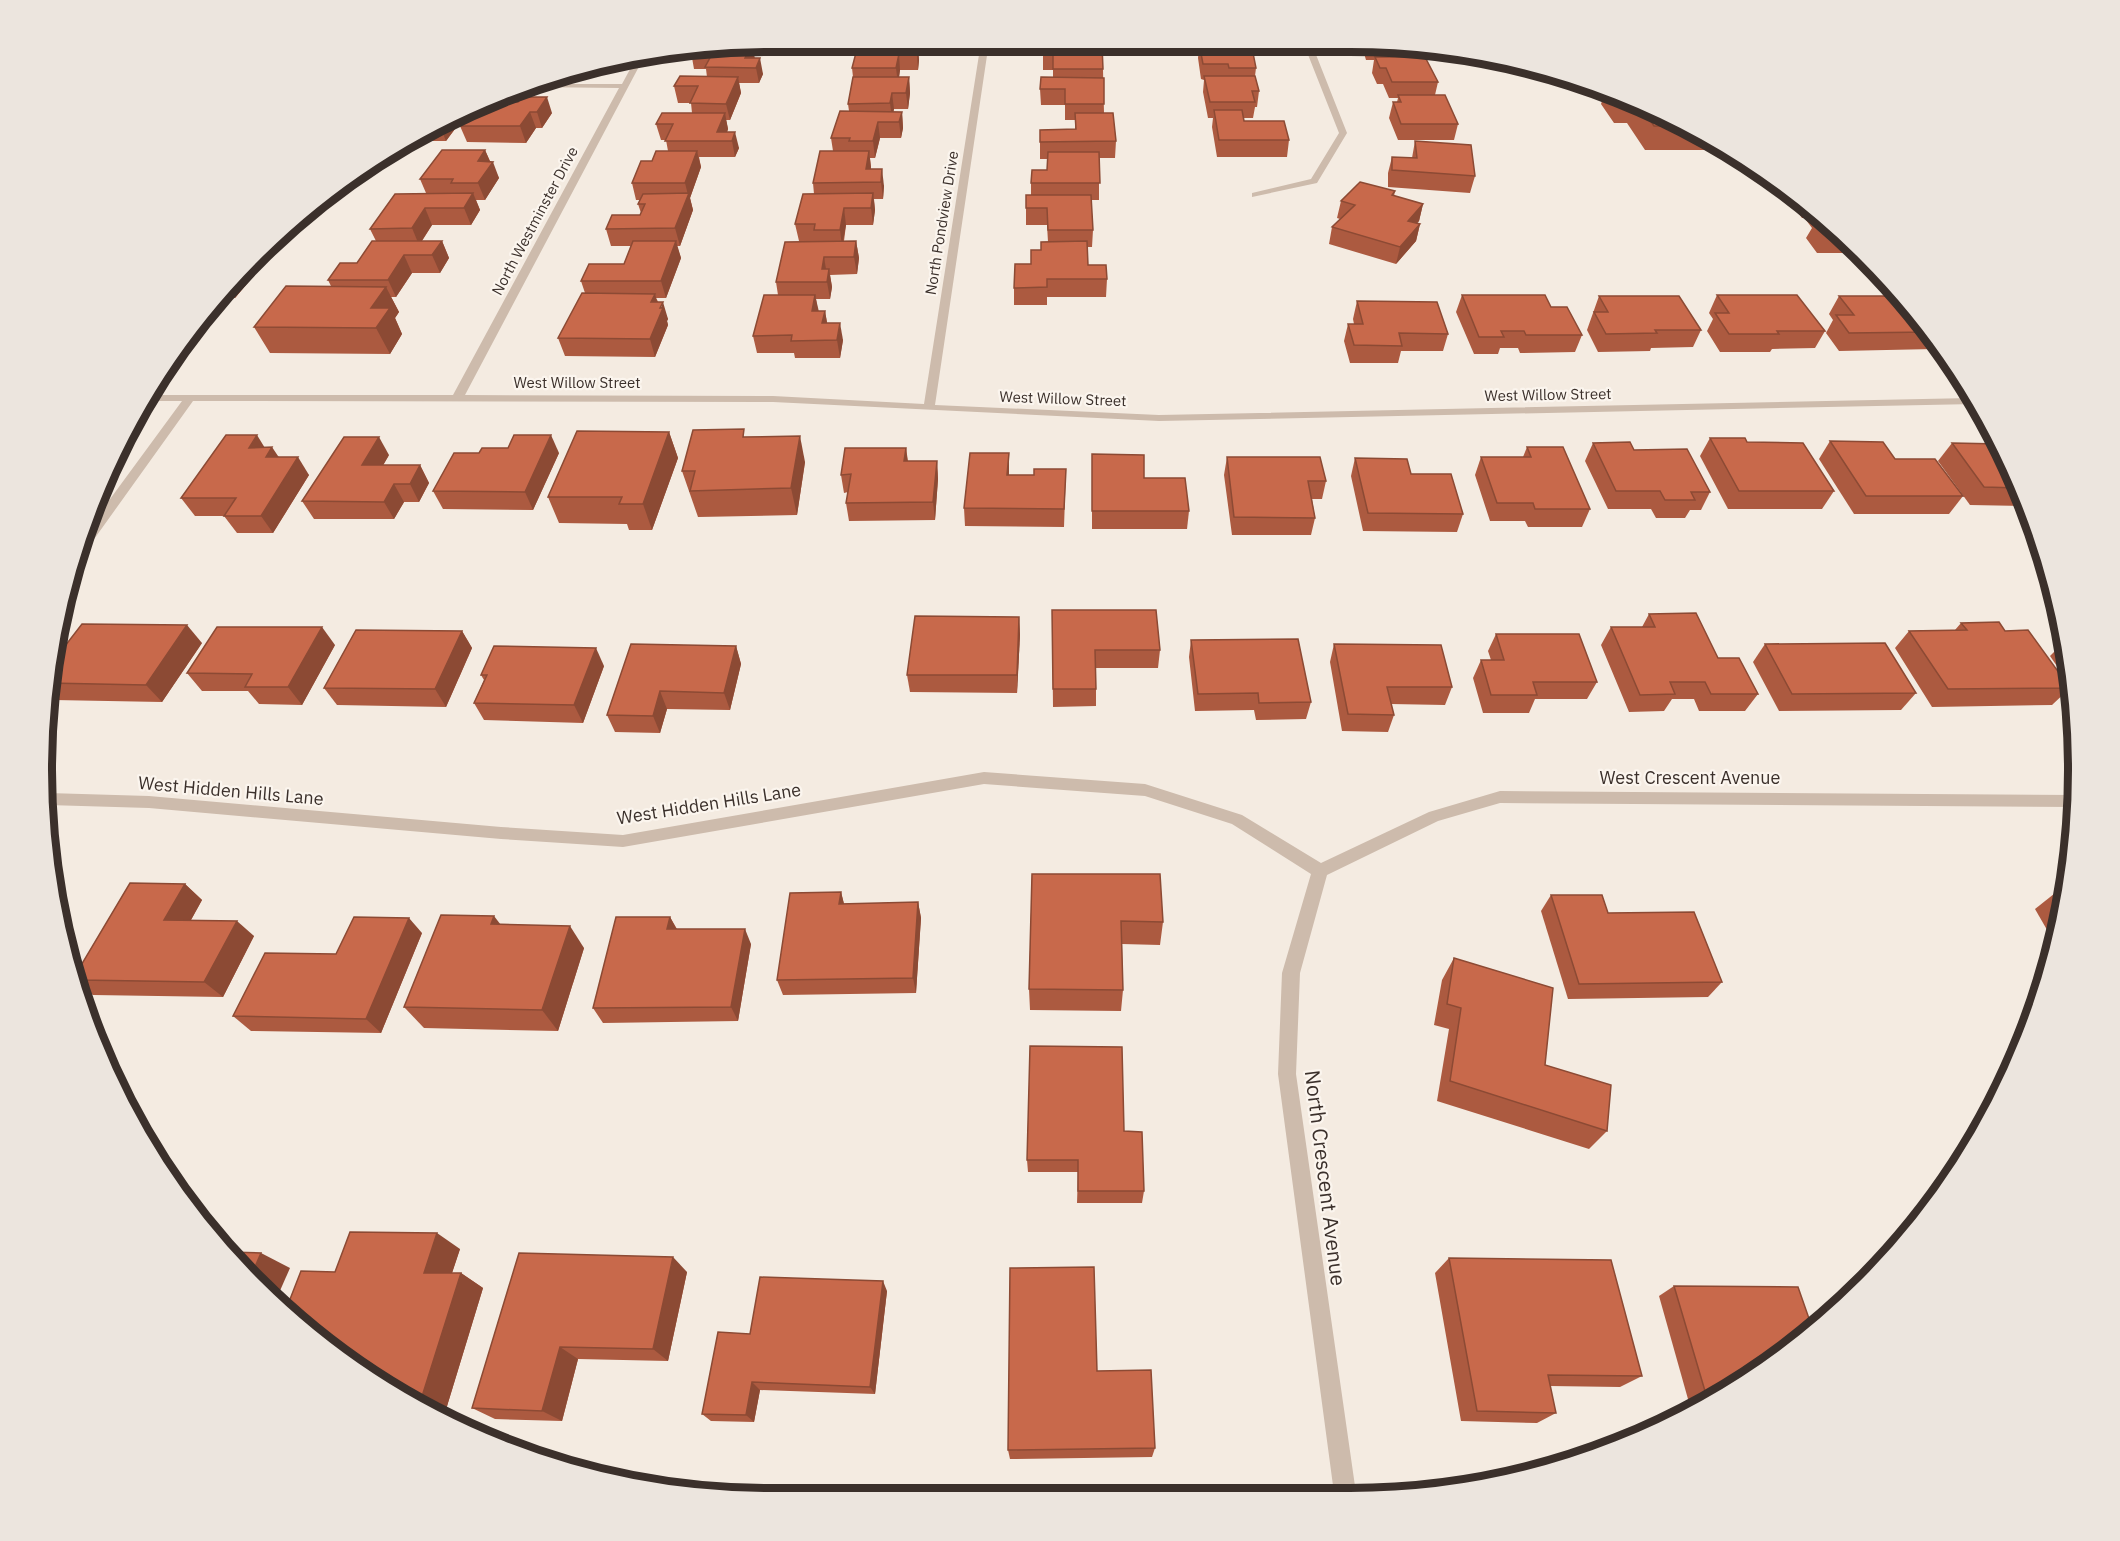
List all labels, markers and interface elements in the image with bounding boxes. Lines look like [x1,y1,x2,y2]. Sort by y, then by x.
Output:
street label: North Westminster Drive [487,143,582,298]
street label: North Pondview Drive [921,150,962,296]
street label: West Willow Street [513,373,641,392]
street label: West Willow Street [1484,384,1612,405]
street label: West Willow Street [999,387,1127,410]
street label: West Crescent Avenue [1600,766,1781,789]
street label: West Hidden Hills Lane [137,771,325,810]
street label: West Hidden Hills Lane [615,778,803,829]
street label: North Crescent Avenue [1299,1068,1353,1287]

